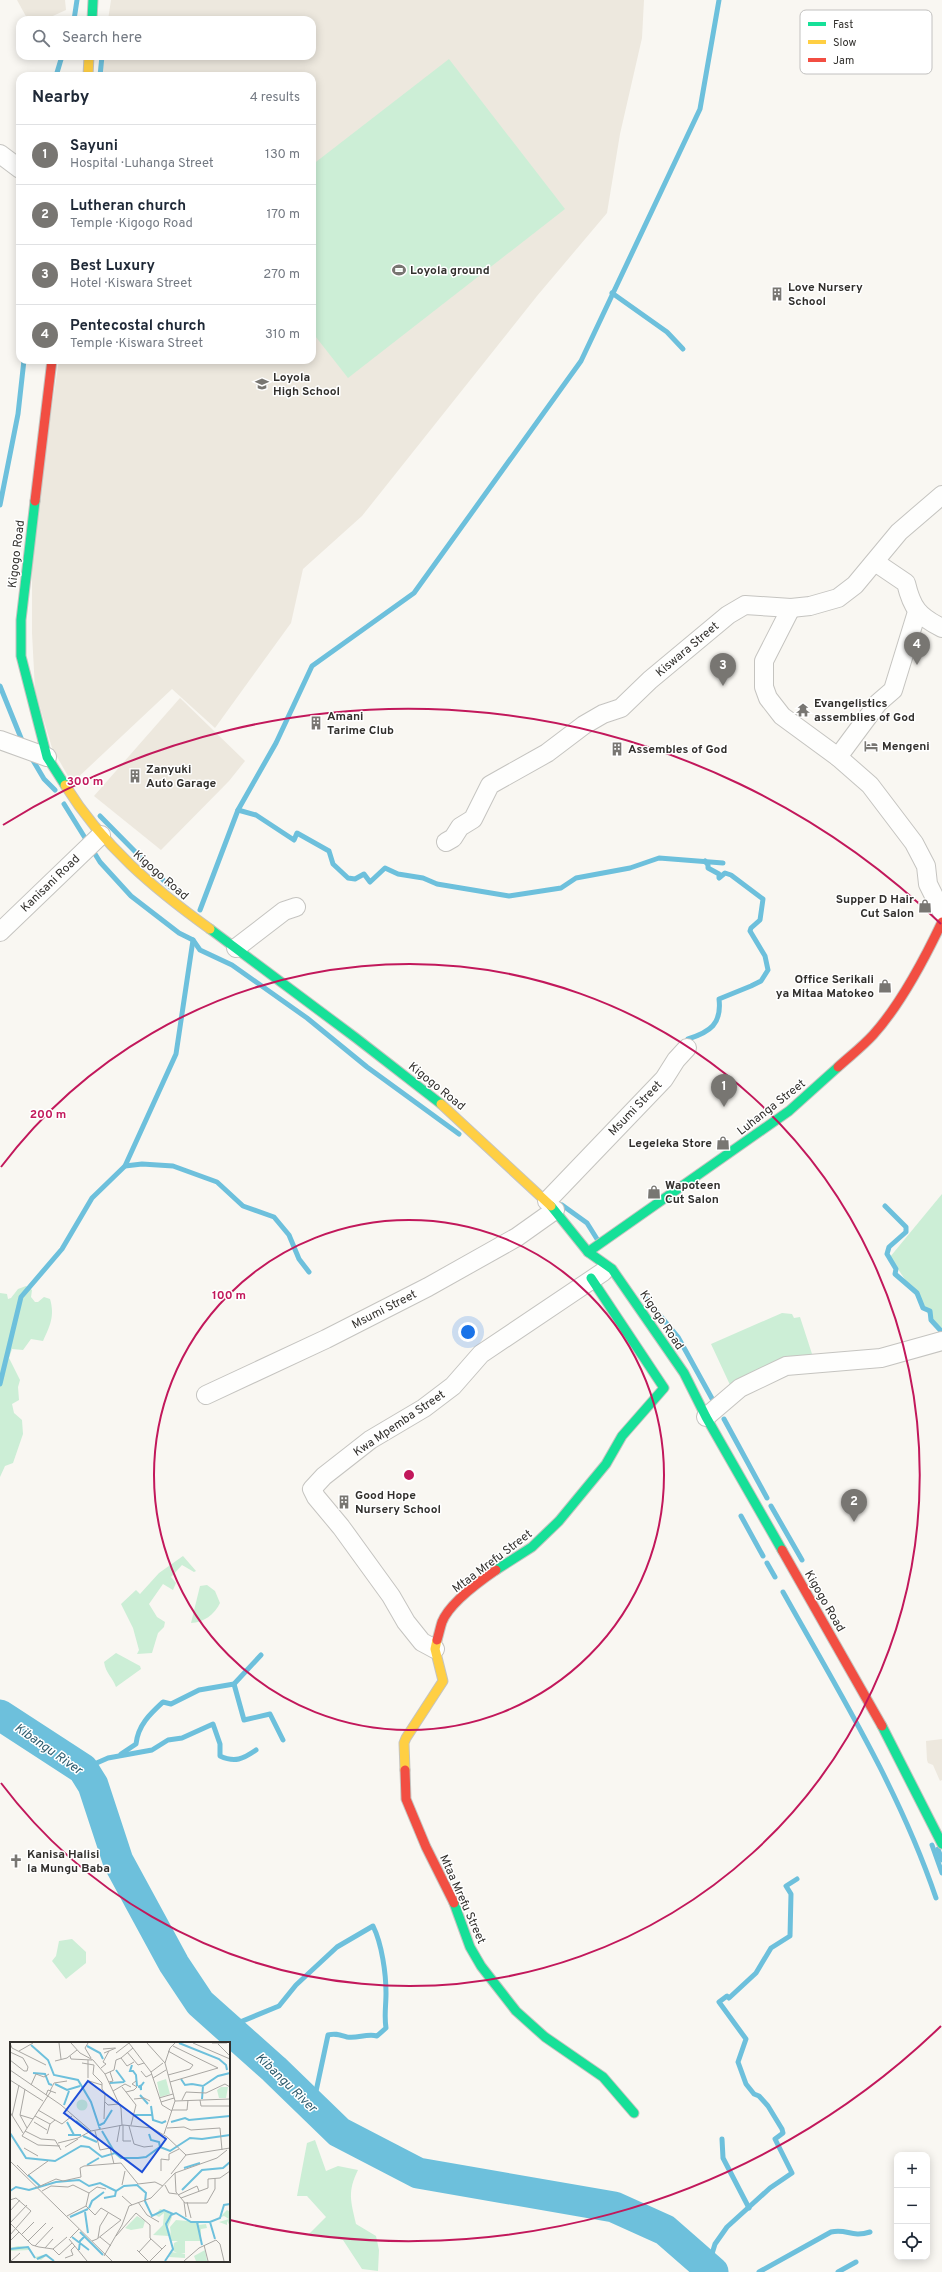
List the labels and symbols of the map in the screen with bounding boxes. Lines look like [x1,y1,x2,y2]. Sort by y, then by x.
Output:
legend [800,10,932,74]
text: Fast [833,18,853,32]
text: Slow [833,36,856,50]
text: Jam [833,54,854,68]
sports icon: Loyola ground [391,262,407,278]
place label: Loyola ground [410,263,490,279]
place label: Love Nursery School [788,280,863,310]
building icon: Love Nursery School [769,286,785,302]
place label: Loyola High School [273,370,340,400]
school or university icon: Loyola High School [254,376,270,392]
street label: Kigogo Road [5,519,29,589]
street label: Kiswara Street [653,619,723,681]
pin: 4 [904,632,930,665]
pin: 3 [710,653,736,686]
place label: Evangelistics assemblies of God [814,696,915,726]
temple icon: Evangelistics assemblies of God [795,702,811,718]
place label: Amani Tarime Club [327,709,394,739]
building icon: Amani Tarime Club [308,715,324,731]
hotel icon: Mengeni [863,738,879,754]
place label: Mengeni [882,739,930,755]
building icon: Assembles of God [609,741,625,757]
place label: Assembles of God [628,742,727,758]
place label: Zanyuki Auto Garage [146,762,217,792]
building icon: Zanyuki Auto Garage [127,768,143,784]
text: 300 m [67,774,103,790]
street label: Kigogo Road [129,847,191,904]
street label: Kanisani Road [18,851,84,916]
place label: Supper D Hair Cut Salon [836,892,914,922]
shop icon: Supper D Hair Cut Salon [917,898,933,914]
place label: Office Serikali ya Mitaa Matokeo [776,972,874,1002]
shop icon: Office Serikali ya Mitaa Matokeo [877,978,893,994]
street label: Kigogo Road [405,1059,468,1115]
pin: 1 [711,1074,737,1107]
street label: Luhanga Street [734,1076,809,1140]
street label: Msumi Street [605,1078,666,1140]
text: 200 m [30,1107,66,1123]
shop icon: Legeleka Store [715,1135,731,1151]
place label: Legeleka Store [628,1136,712,1152]
place label: Wapoteen Cut Salon [665,1178,720,1208]
shop icon: Wapoteen Cut Salon [646,1184,662,1200]
street label: Msumi Street [349,1287,420,1333]
text: 100 m [212,1288,246,1304]
street label: Kigogo Road [635,1288,687,1353]
your location [458,1322,478,1342]
street label: Kwa Mpemba Street [351,1387,449,1461]
centre of rings [402,1468,416,1482]
place label: Good Hope Nursery School [355,1488,441,1518]
pin: 2 [841,1489,867,1522]
building icon: Good Hope Nursery School [336,1494,352,1510]
street label: Mtaa Mrefu Street [449,1526,536,1597]
street label: Kigogo Road [800,1568,848,1635]
water label: Kibangu River [11,1720,86,1779]
place label: Kanisa Halisi la Mungu Baba [27,1847,110,1877]
street label: Mtaa Mrefu Street [435,1852,489,1947]
church icon: Kanisa Halisi la Mungu Baba [8,1853,24,1869]
inset map [10,2042,230,2262]
water label: Kibangu River [252,2050,320,2117]

